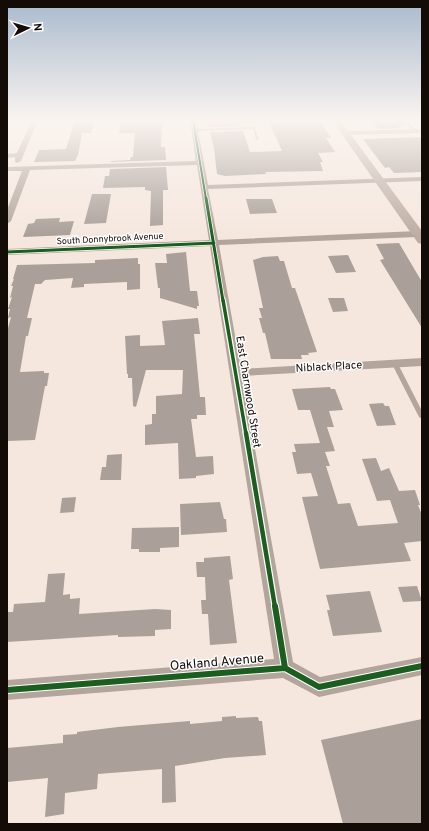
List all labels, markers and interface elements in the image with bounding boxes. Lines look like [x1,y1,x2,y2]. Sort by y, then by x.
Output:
north arrow [8,8,48,48]
text: N [30,23,44,32]
street label: South Donnybrook Avenue [56,231,164,247]
street label: East Charnwood Street [232,335,264,449]
street label: Niblack Place [295,358,363,376]
street label: Oakland Avenue [169,651,265,675]

